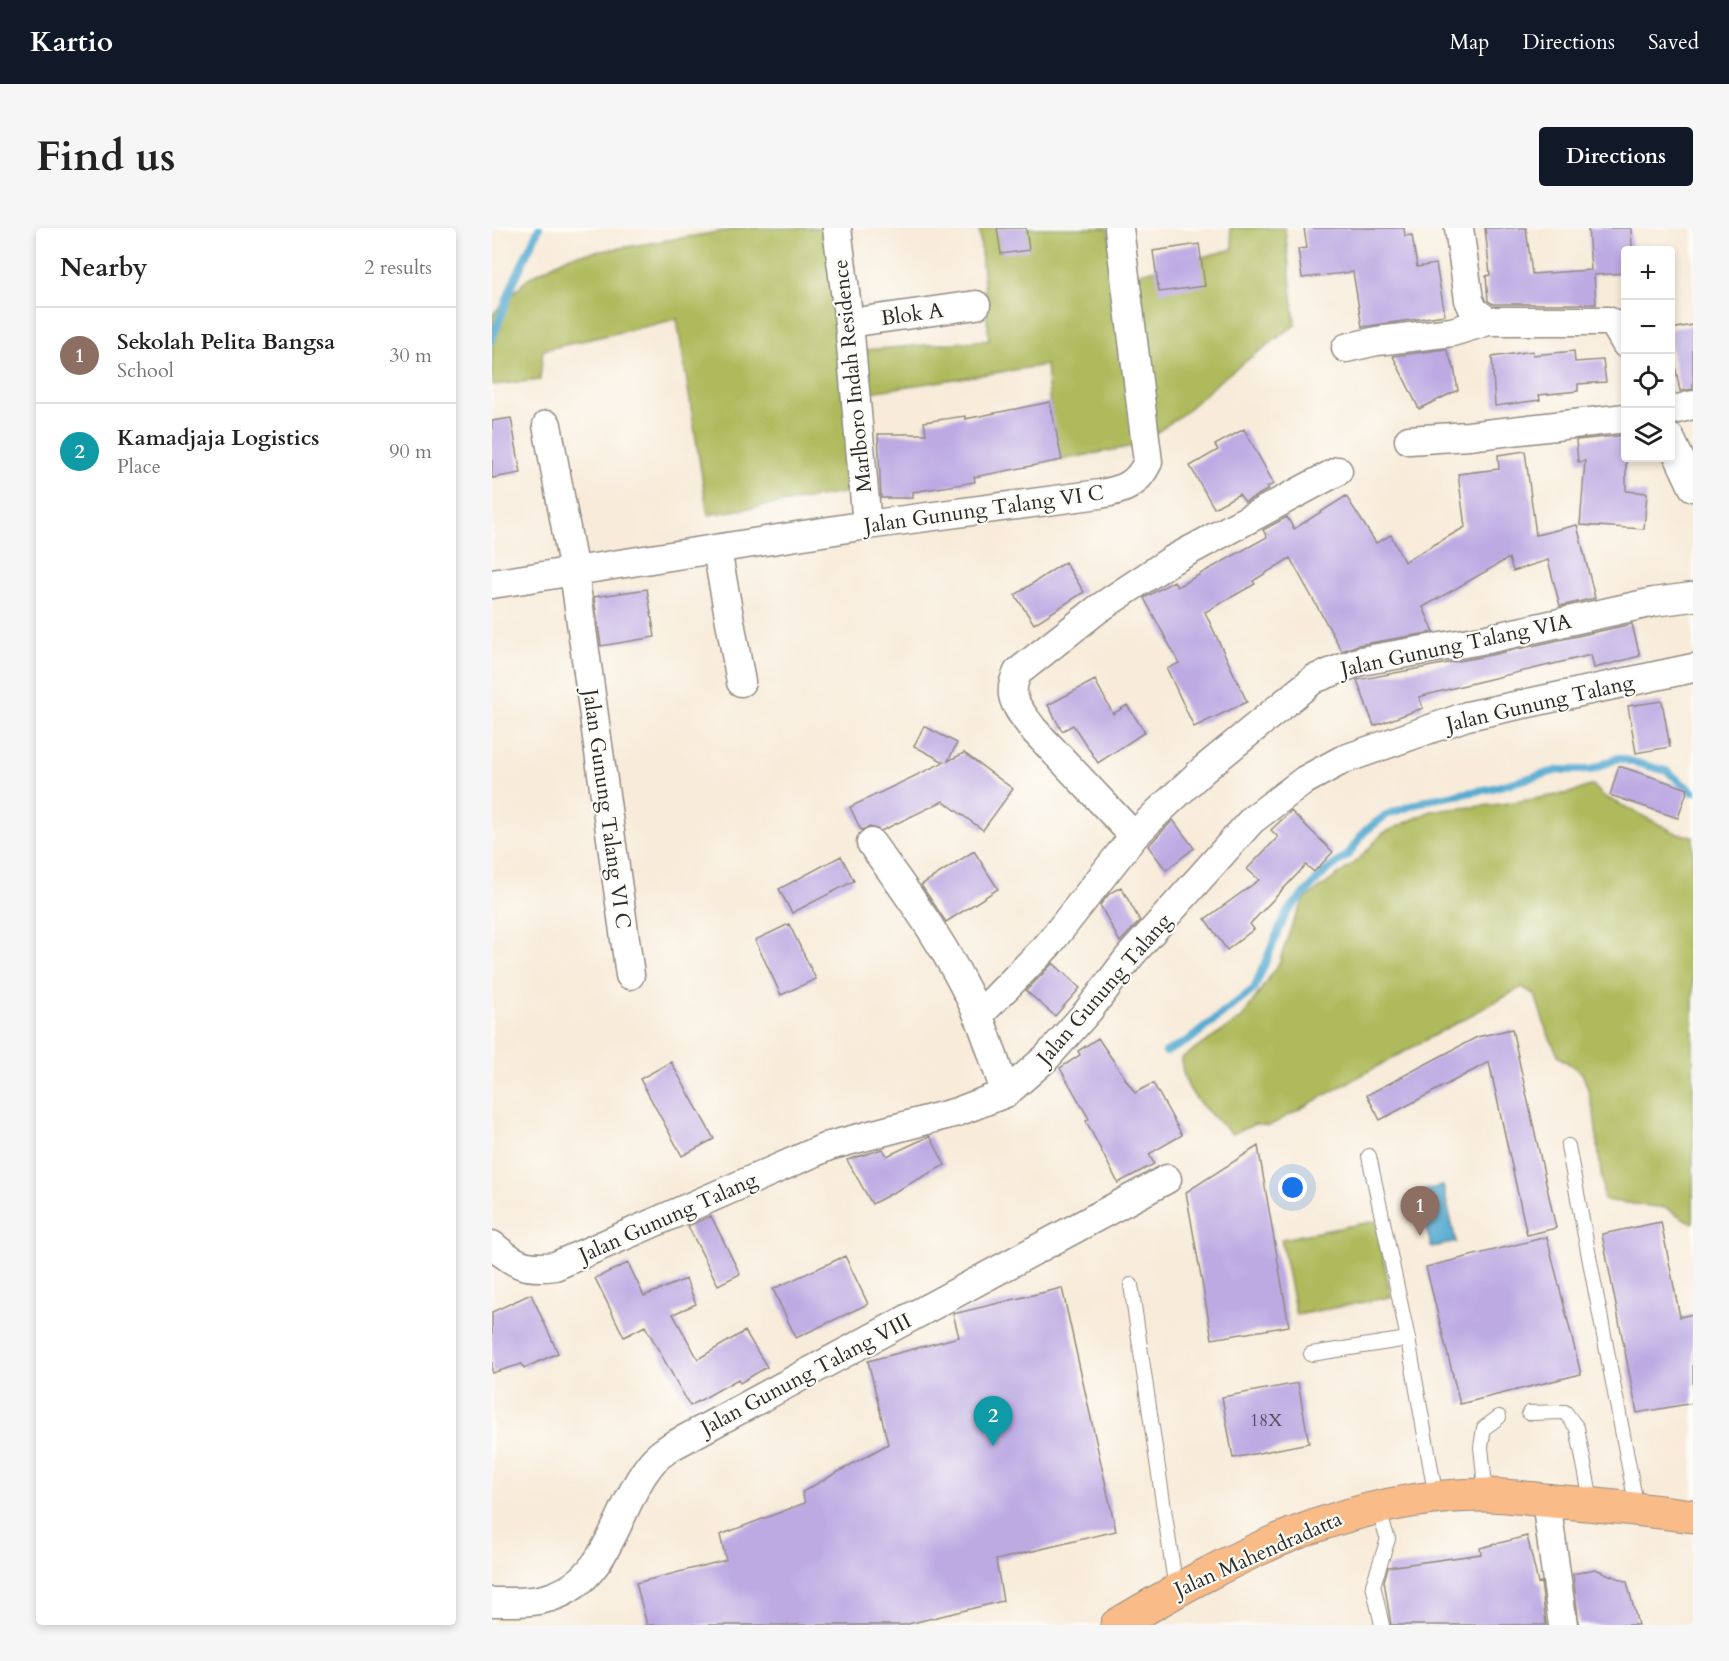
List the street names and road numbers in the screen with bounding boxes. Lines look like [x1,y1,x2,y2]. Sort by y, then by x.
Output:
street label: Marlboro Indah Residence [826,258,879,494]
street label: Blok A [879,296,945,333]
street label: Jalan Gunung Talang VI C [859,478,1106,541]
street label: Jalan Gunung Talang VIA [1335,607,1574,685]
street label: Jalan Gunung Talang [1441,668,1637,740]
street label: Jalan Gunung Talang VI C [575,684,638,931]
street label: Jalan Gunung Talang [1029,907,1178,1073]
street label: Jalan Gunung Talang [572,1165,762,1271]
street label: Jalan Gunung Talang VIII [693,1307,916,1444]
street label: Jalan Mahendradatta [1167,1504,1347,1606]

